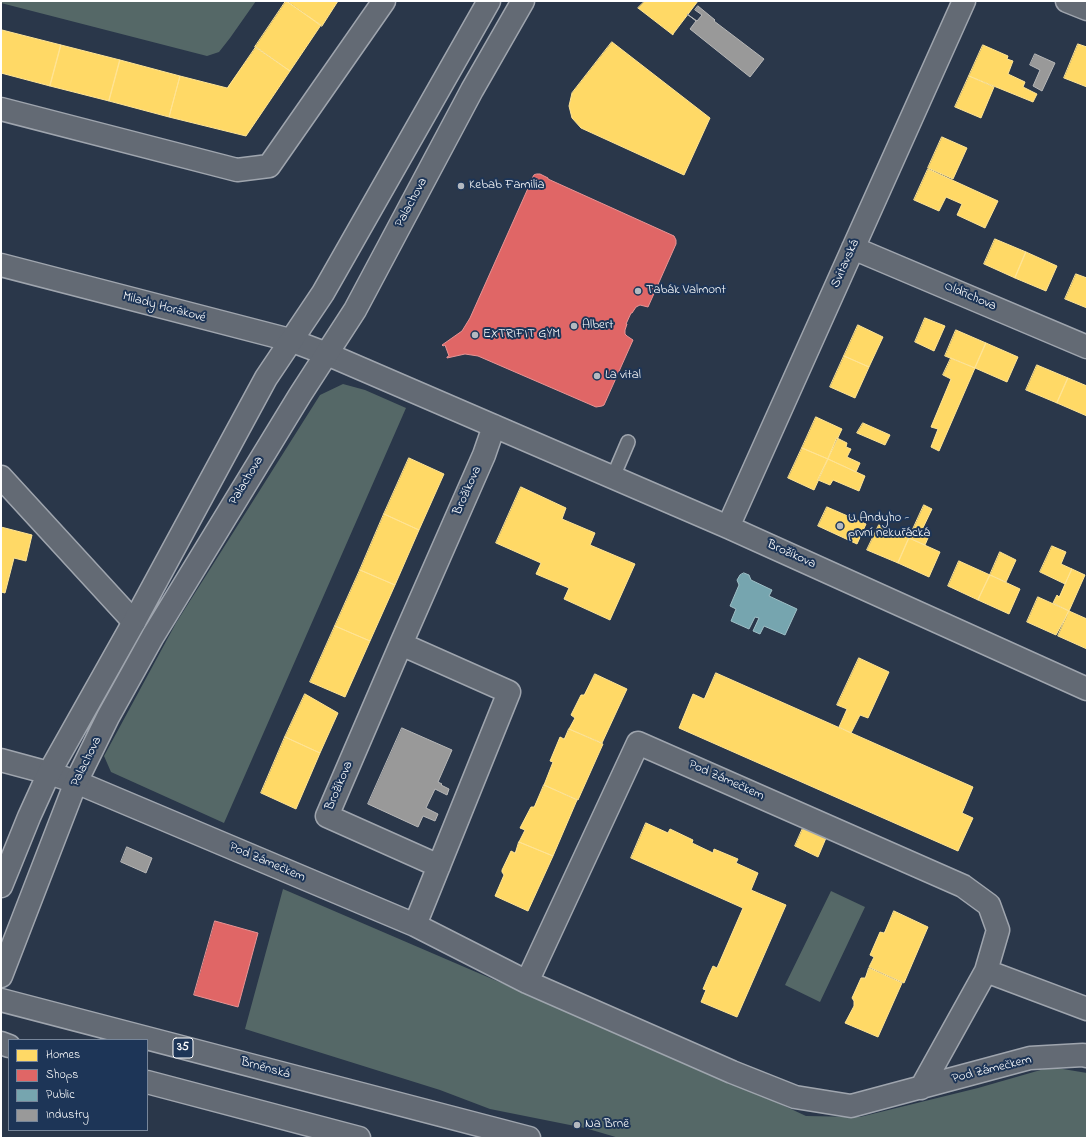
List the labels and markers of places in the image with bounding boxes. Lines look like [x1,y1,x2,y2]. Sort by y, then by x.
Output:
place label: Kebab Familia [469,178,545,194]
marker: Kebab Familia [456,181,466,191]
place label: Tabák Valmont [646,283,726,299]
marker: Tabák Valmont [633,286,643,296]
place label: Albert [582,318,613,334]
marker: Albert [569,321,579,331]
place label: EXTRIFIT GYM [483,327,560,343]
marker: EXTRIFIT GYM [470,330,480,340]
place label: La vital [605,368,641,384]
marker: La vital [592,371,602,381]
place label: U Andyho - první nekuřácká [848,511,930,542]
marker: U Andyho - první nekuřácká [835,521,845,531]
place label: Na Brně [585,1117,629,1133]
marker: Na Brně [572,1120,582,1130]

